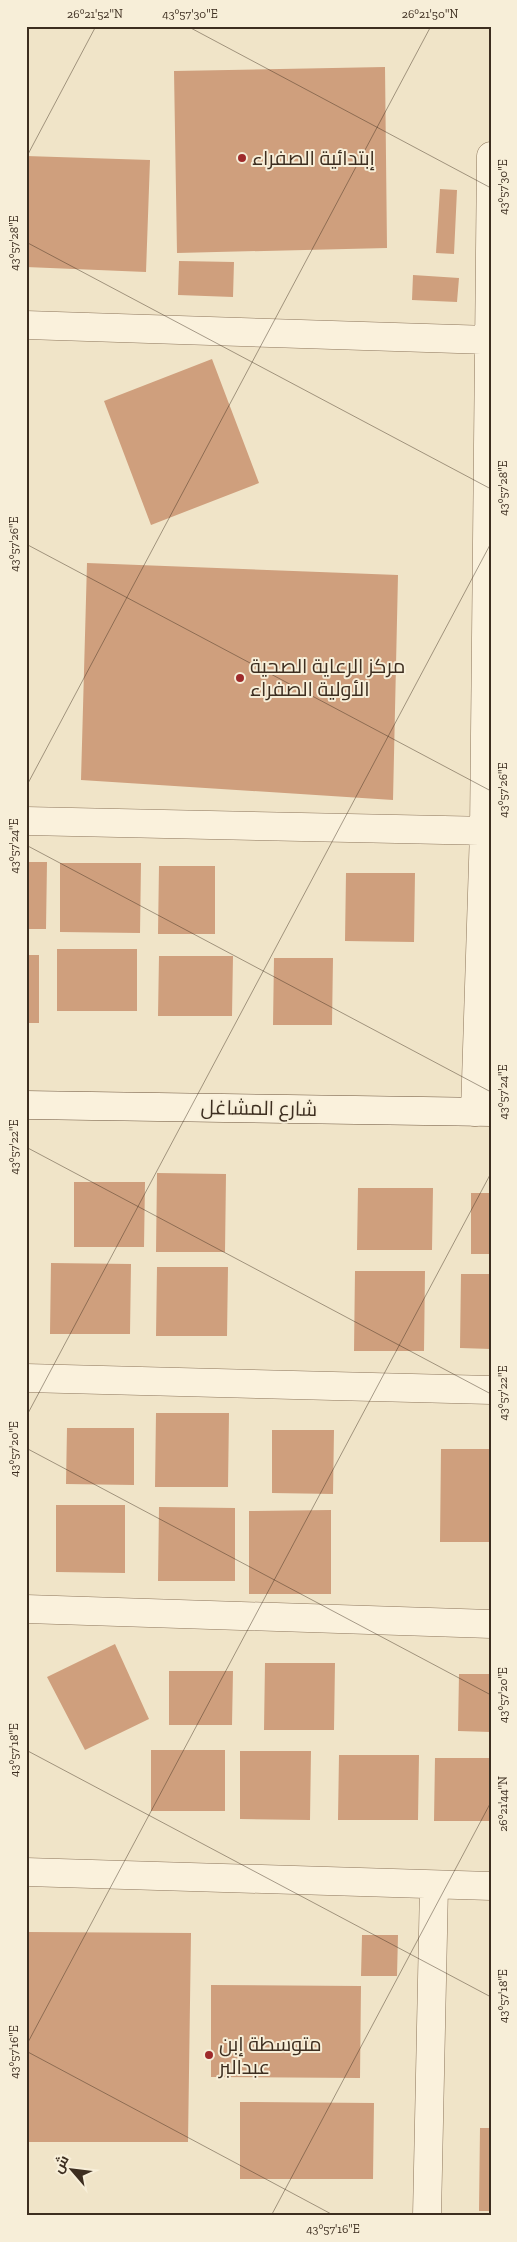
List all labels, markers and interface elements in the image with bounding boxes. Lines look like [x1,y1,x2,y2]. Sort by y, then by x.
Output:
text: 26°21'52"N [67,7,123,21]
text: 43°57'30"E [162,7,218,21]
text: 26°21'50"N [402,7,458,21]
place label: إبتدائية الصفراء [252,146,375,171]
marker: إبتدائية الصفراء [236,152,248,164]
text: 43°57'30"E [496,159,510,215]
text: 43°57'28"E [7,215,21,271]
text: 43°57'28"E [496,460,510,516]
text: 43°57'26"E [7,516,21,572]
place label: مركز الرعاية الصحية الأولية الصفراء [250,654,405,701]
marker: مركز الرعاية الصحية الأولية الصفراء [234,672,246,684]
text: 43°57'26"E [496,762,510,818]
text: 43°57'24"E [7,818,21,874]
text: 43°57'24"E [496,1064,510,1120]
street label: شارع المشاغل [200,1095,317,1123]
text: 43°57'22"E [7,1119,21,1175]
text: 43°57'22"E [496,1365,510,1421]
text: 43°57'20"E [7,1421,21,1477]
text: 43°57'20"E [496,1667,510,1723]
text: 43°57'18"E [7,1723,21,1777]
text: 26°21'44"N [496,1776,510,1832]
text: 43°57'18"E [496,1969,510,2023]
text: 43°57'16"E [7,2025,21,2079]
place label: متوسطة إبن عبدالبر [218,2032,322,2079]
marker: متوسطة إبن عبدالبر [203,2049,215,2061]
north arrow [48,2144,98,2194]
text: ش [49,2152,73,2176]
text: 43°57'16"E [306,2222,360,2236]

